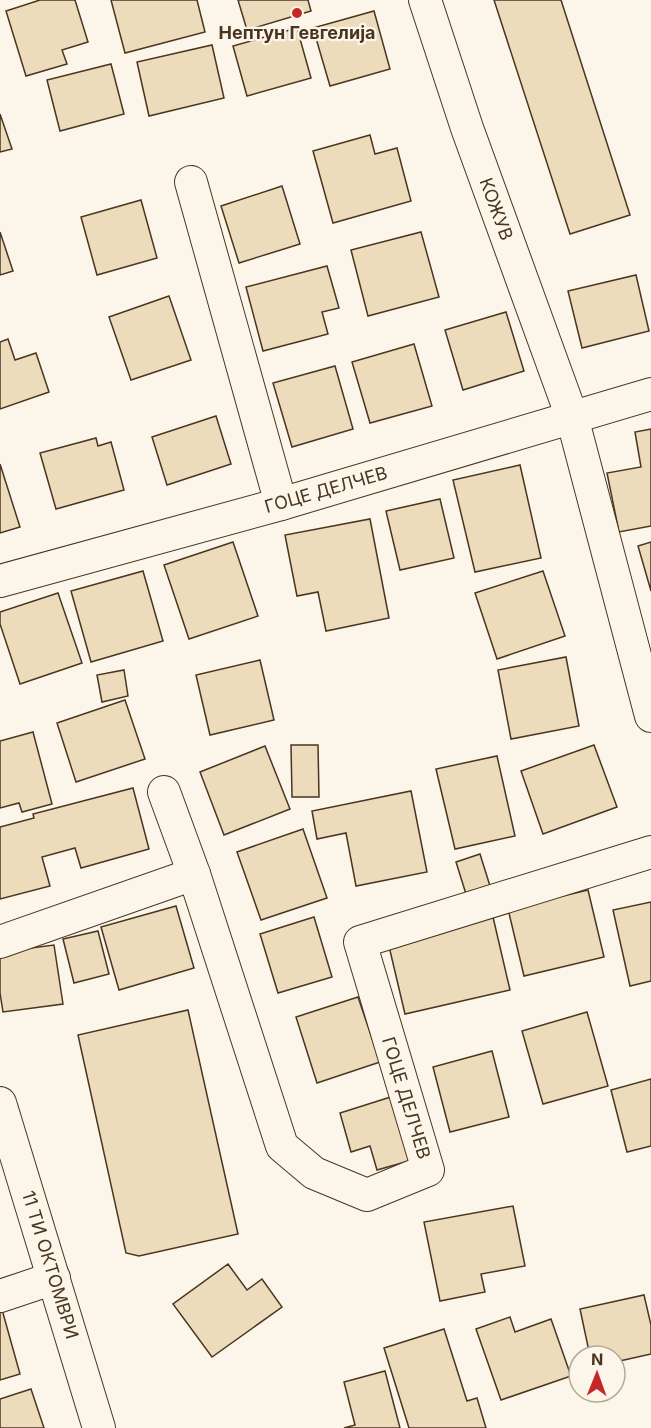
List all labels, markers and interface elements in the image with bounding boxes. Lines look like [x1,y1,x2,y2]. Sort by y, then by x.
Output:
marker: Нептун Гевгелија [290,6,304,20]
place label: Нептун Гевгелија [219,22,376,43]
street label: КОЖУВ [476,175,517,243]
street label: ГОЦЕ ДЕЛЧЕВ [262,462,390,517]
street label: ГОЦЕ ДЕЛЧЕВ [378,1034,435,1162]
street label: 11 ТИ ОКТОМВРИ [18,1188,83,1341]
north arrow [567,1344,627,1404]
text: N [591,1349,604,1369]

